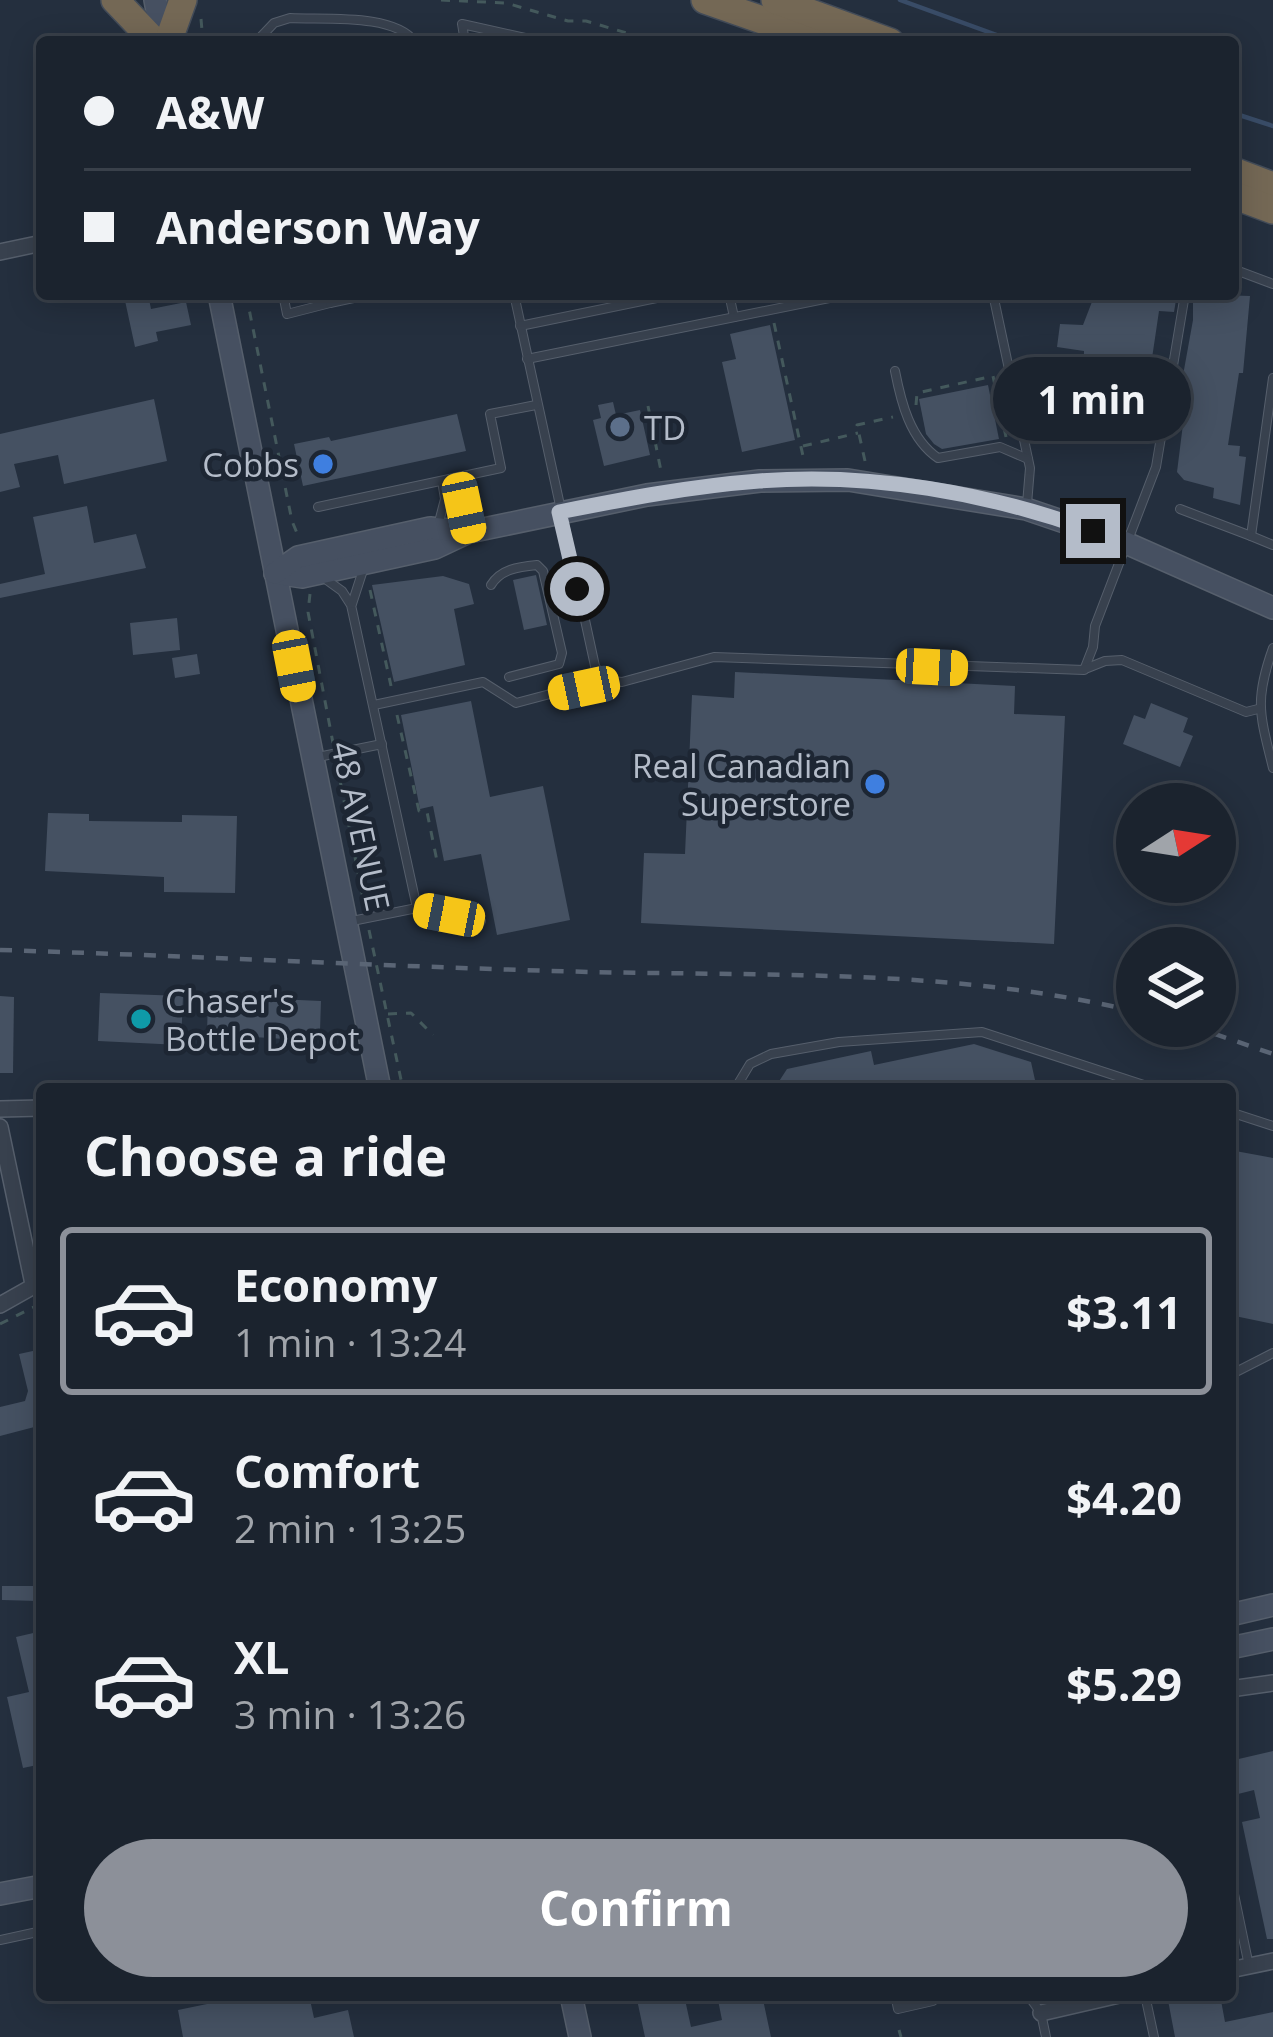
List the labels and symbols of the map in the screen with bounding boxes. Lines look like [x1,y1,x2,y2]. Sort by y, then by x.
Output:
callout: 1 min [994,357,1192,441]
place label: TD [644,405,686,450]
marker: TD [607,414,633,440]
place label: Cobbs [202,442,299,487]
marker: Cobbs [310,451,336,477]
car [439,469,489,547]
route end [1066,504,1120,558]
route start [550,562,604,616]
car [269,627,319,705]
car [895,647,969,687]
car [545,663,623,713]
street label: 48 AVENUE [321,737,401,915]
place label: Real Canadian Superstore [632,743,851,826]
marker: Real Canadian Superstore [862,771,888,797]
north arrow [1116,783,1236,903]
car [410,890,488,940]
place label: Chaser's Bottle Depot [165,978,359,1061]
marker: Chaser's Bottle Depot [128,1006,154,1032]

